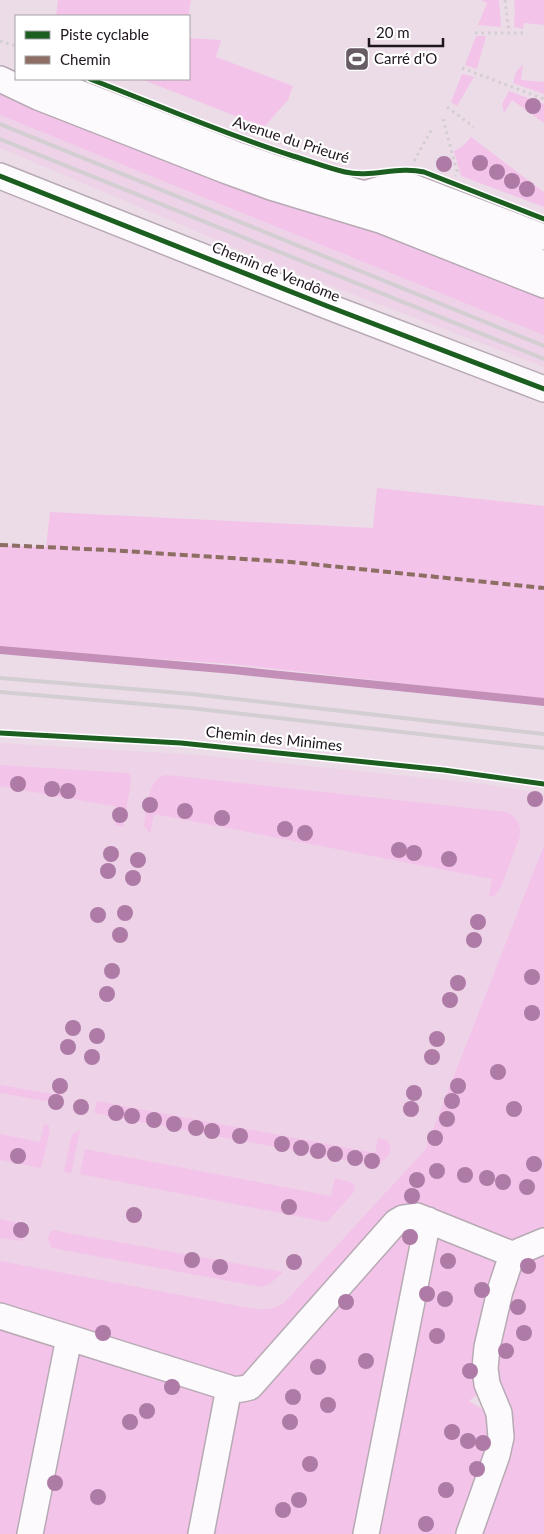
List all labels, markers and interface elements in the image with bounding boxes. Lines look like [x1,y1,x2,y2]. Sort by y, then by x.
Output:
legend [15,15,190,80]
scale bar [369,15,443,47]
text: 20 m [376,23,410,41]
text: Piste cyclable [60,25,149,43]
sports icon: Carré d'O [344,46,370,72]
place label: Carré d'O [374,49,437,67]
text: Chemin [60,50,111,68]
street label: Avenue du Prieuré [231,112,352,166]
street label: Chemin de Vendôme [210,237,343,305]
street label: Chemin des Minimes [205,722,343,754]

